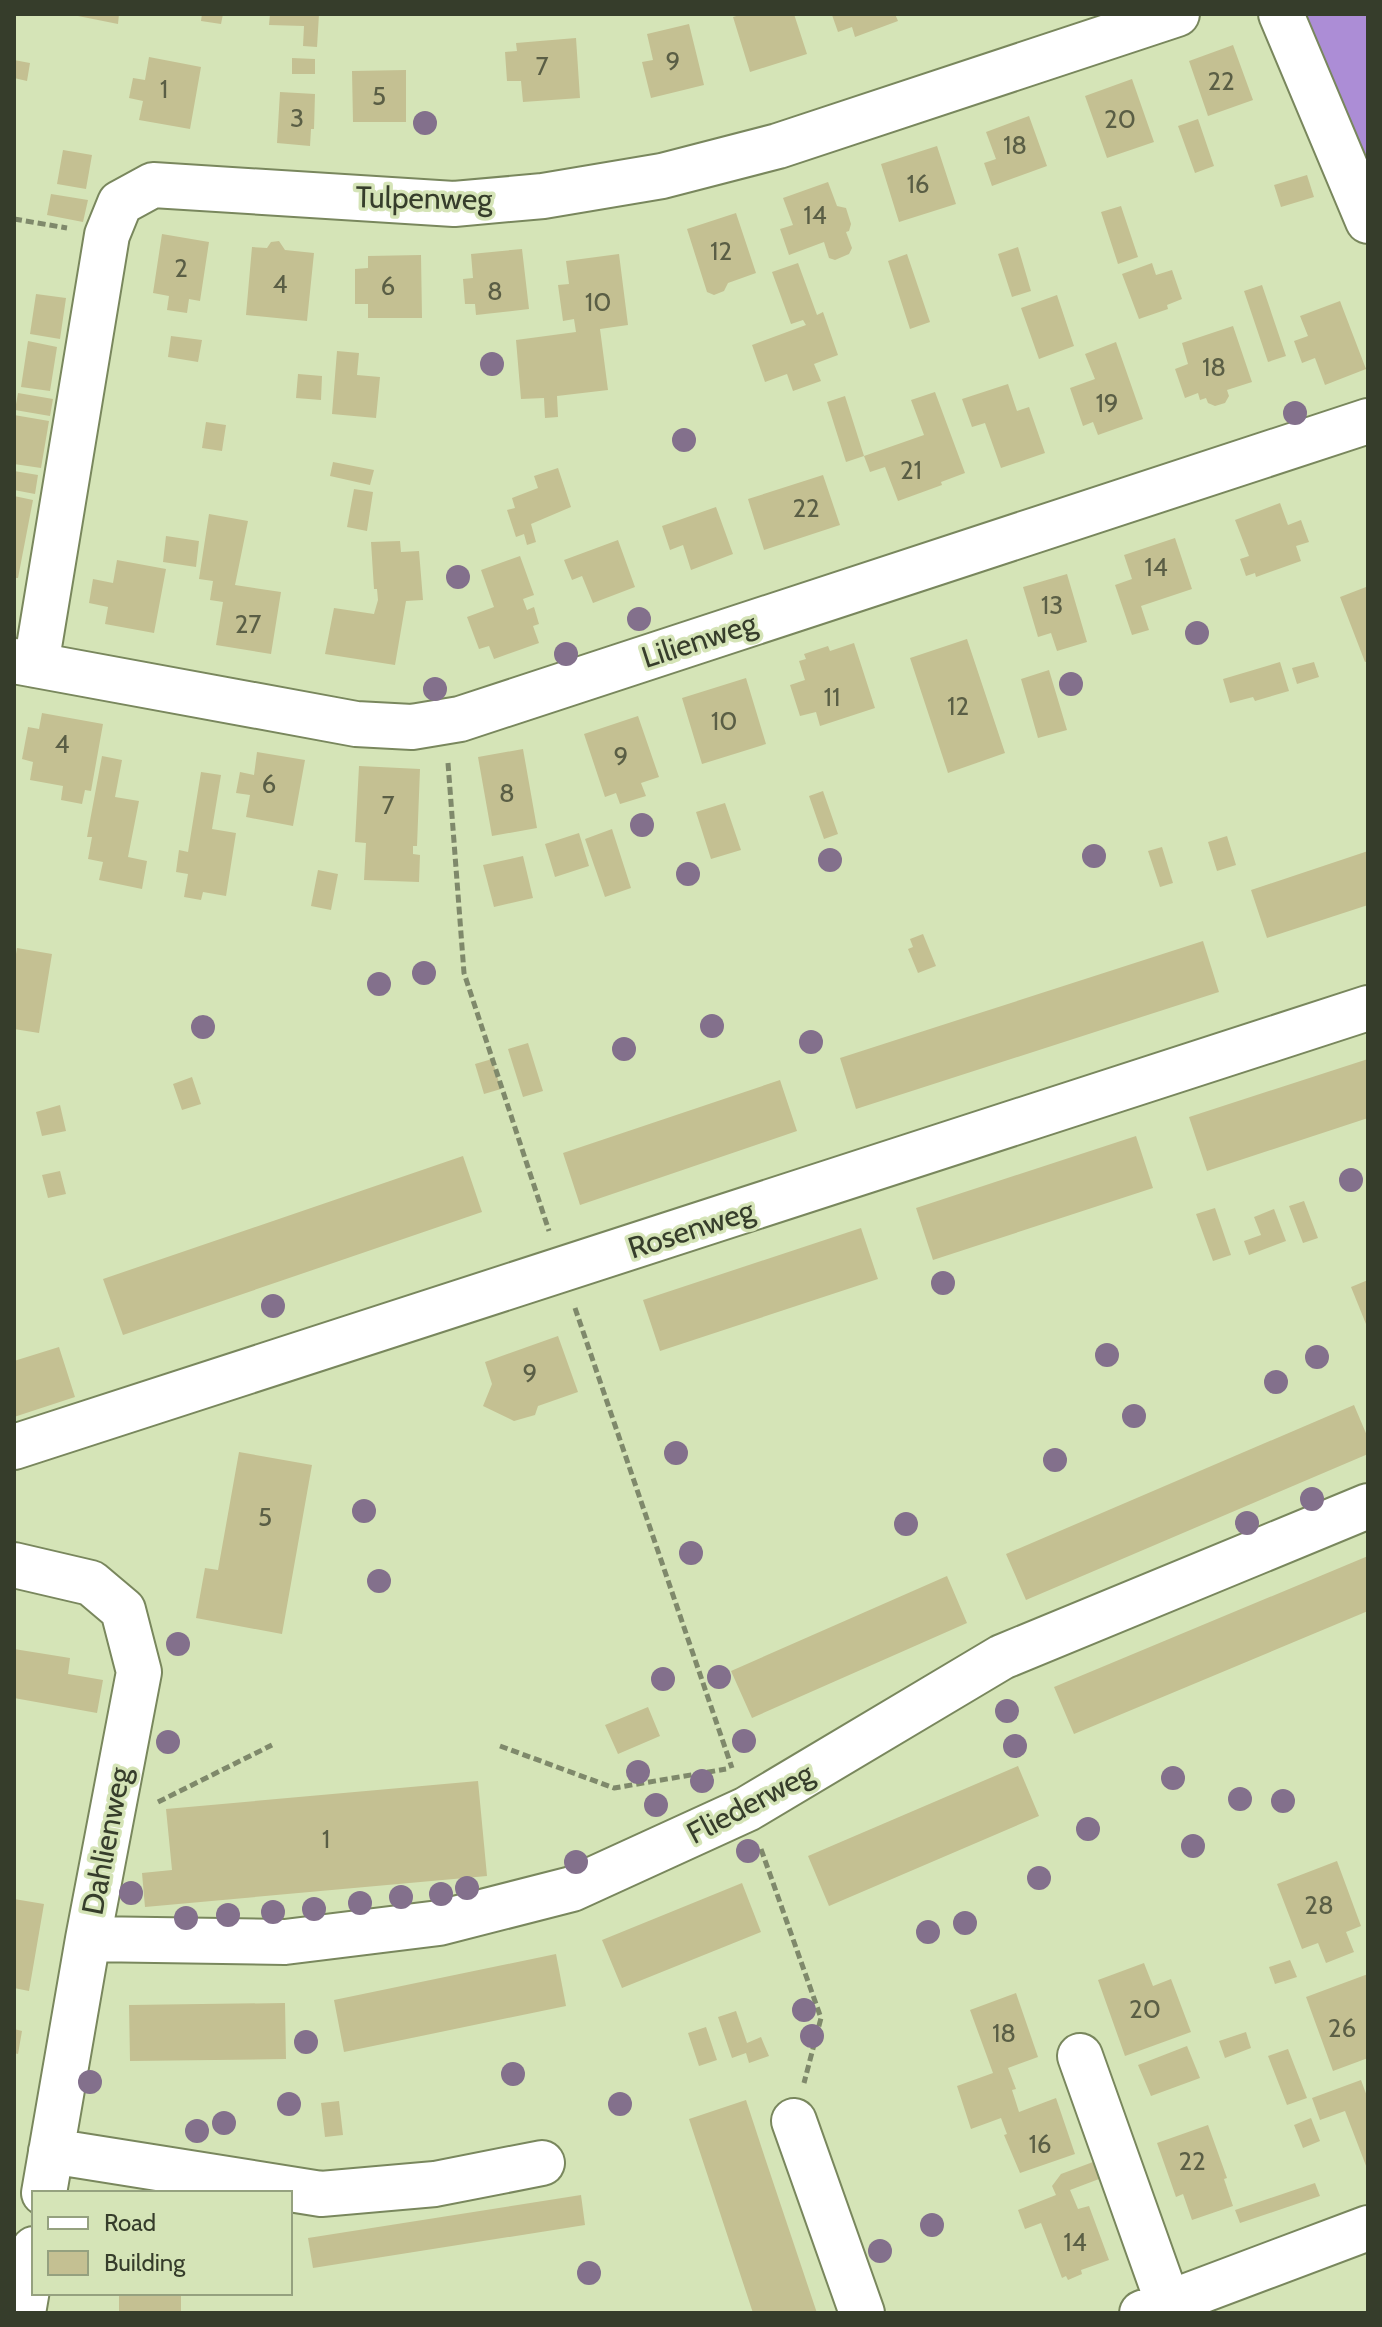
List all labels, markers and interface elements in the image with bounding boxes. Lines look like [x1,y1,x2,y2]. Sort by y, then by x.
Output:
house number: 9 [666,45,680,77]
house number: 7 [535,50,549,82]
house number: 22 [1207,65,1235,97]
house number: 1 [160,73,168,105]
house number: 5 [372,80,386,112]
house number: 3 [290,102,304,134]
house number: 20 [1104,103,1136,135]
house number: 18 [1003,129,1027,161]
house number: 16 [906,168,930,200]
street label: Tulpenweg [355,178,494,218]
house number: 14 [803,199,827,231]
house number: 12 [710,235,732,267]
house number: 2 [174,252,188,284]
house number: 4 [272,268,288,300]
house number: 6 [381,270,395,302]
house number: 8 [487,275,503,307]
house number: 10 [585,286,611,318]
house number: 18 [1202,351,1226,383]
house number: 19 [1095,387,1119,419]
house number: 21 [900,454,922,486]
house number: 22 [792,492,820,524]
house number: 14 [1144,551,1168,583]
house number: 13 [1041,589,1063,621]
street label: Lilienweg [637,604,762,676]
house number: 27 [235,608,261,640]
house number: 11 [824,681,840,713]
house number: 12 [947,690,969,722]
house number: 10 [711,705,737,737]
house number: 4 [54,728,70,760]
house number: 9 [614,740,628,772]
house number: 6 [262,768,276,800]
house number: 8 [499,777,515,809]
house number: 7 [381,789,395,821]
street label: Rosenweg [623,1191,760,1267]
house number: 9 [523,1357,537,1389]
house number: 5 [258,1501,272,1533]
street label: Fliederweg [680,1754,820,1852]
street label: Dahlienweg [74,1763,139,1918]
house number: 1 [322,1823,330,1855]
house number: 28 [1304,1889,1334,1921]
house number: 20 [1129,1993,1161,2025]
house number: 26 [1328,2012,1356,2044]
house number: 18 [992,2017,1016,2049]
house number: 16 [1028,2128,1052,2160]
house number: 22 [1178,2145,1206,2177]
legend [32,2191,292,2295]
text: Road [104,2208,156,2237]
house number: 14 [1063,2226,1087,2258]
text: Building [104,2248,186,2277]

